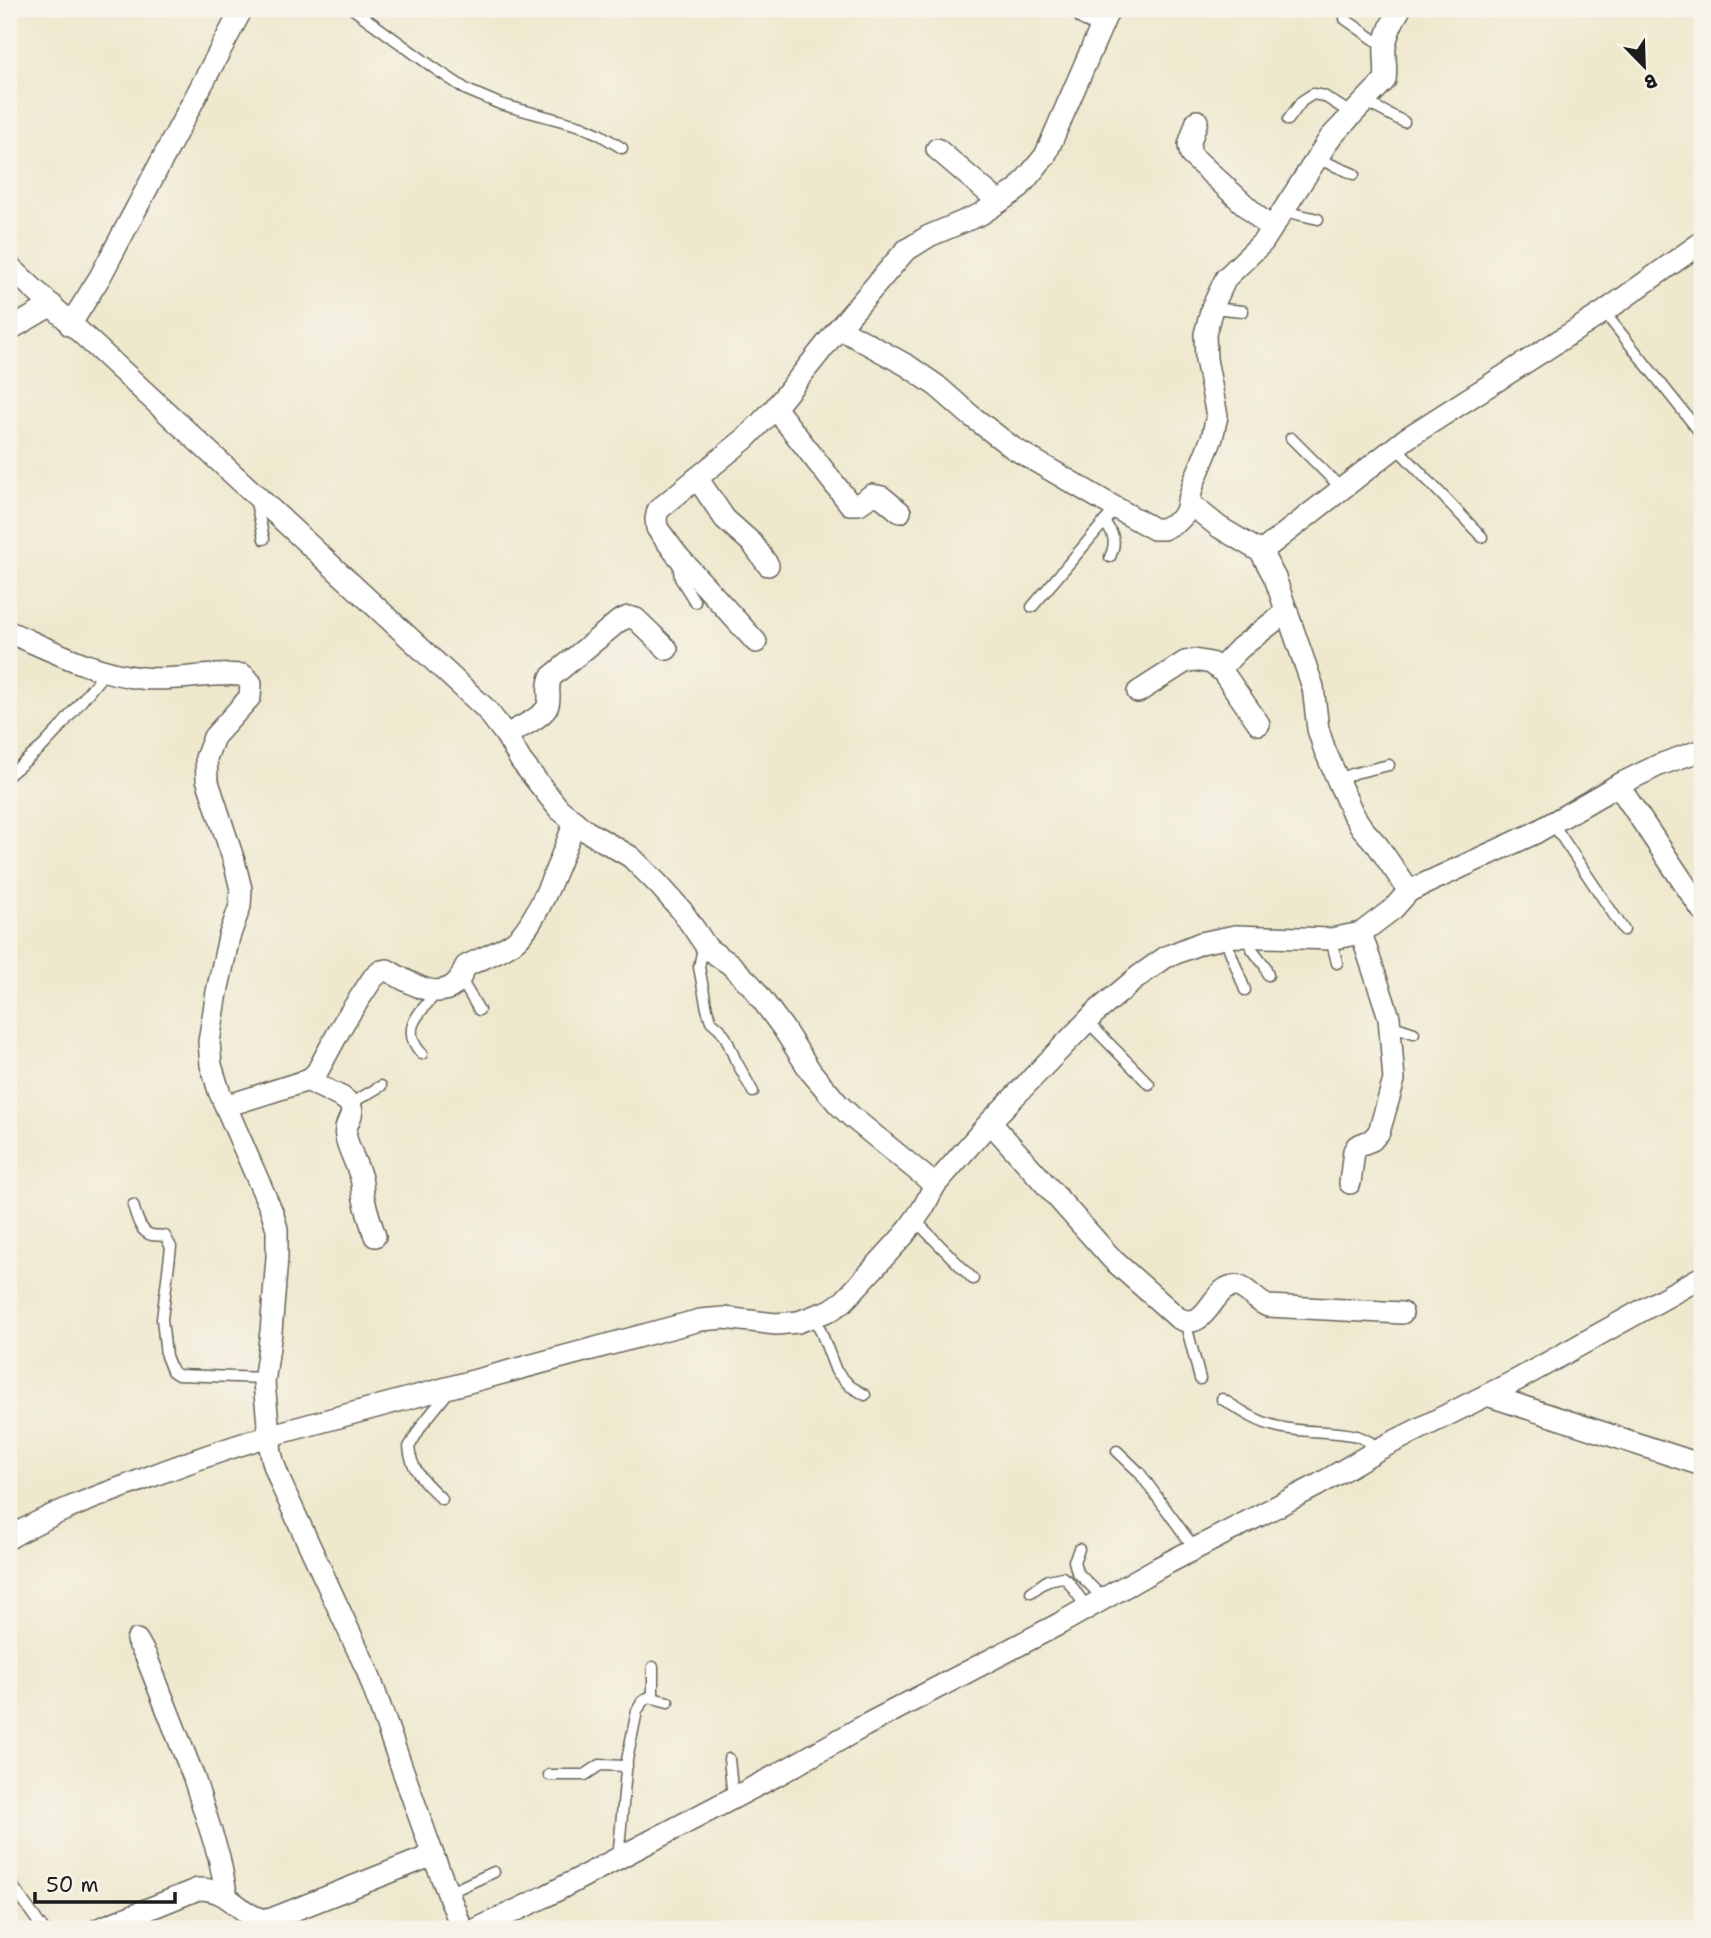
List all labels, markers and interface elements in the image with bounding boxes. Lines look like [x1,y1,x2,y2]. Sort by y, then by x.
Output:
north arrow [1610,32,1680,102]
text: B [1640,67,1661,95]
scale bar [35,1861,175,1905]
text: 50 m [46,1871,99,1899]

